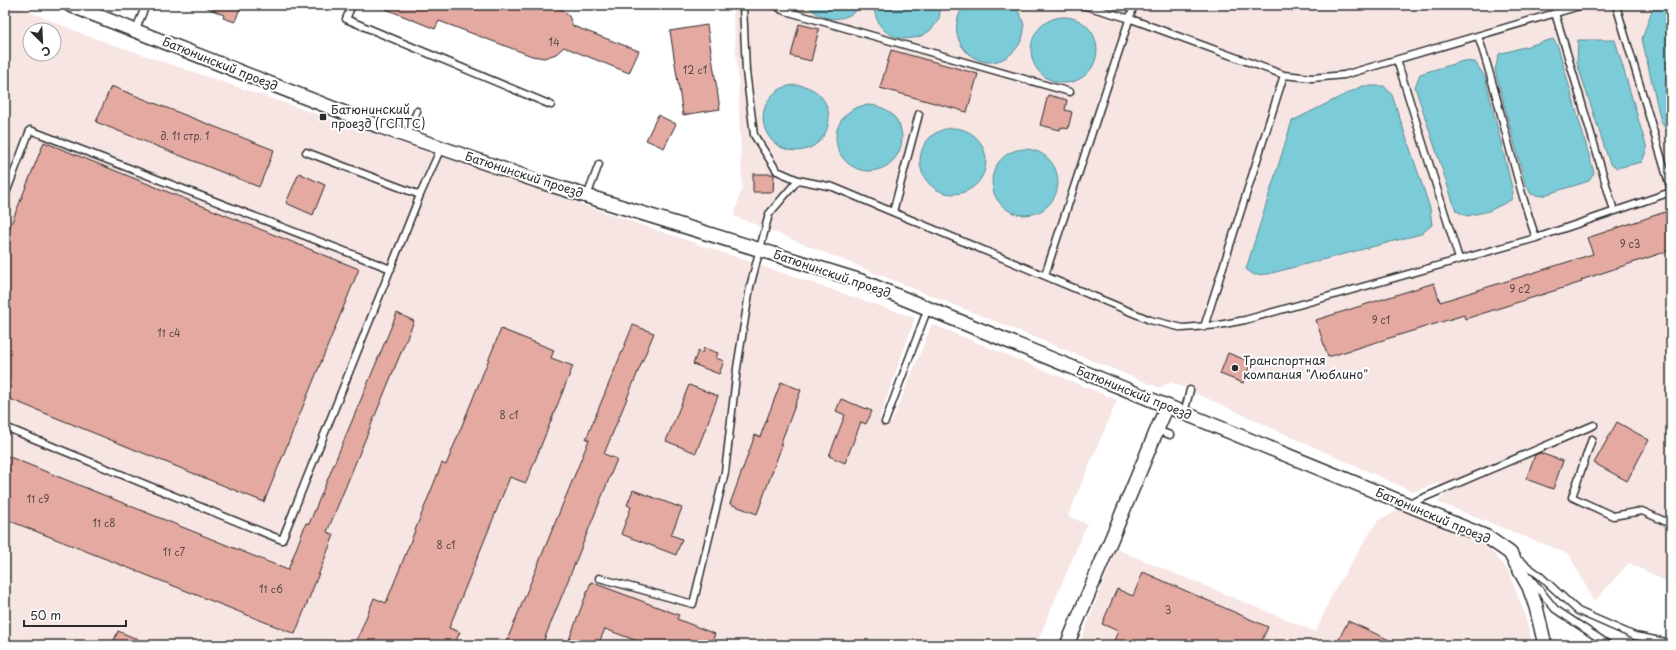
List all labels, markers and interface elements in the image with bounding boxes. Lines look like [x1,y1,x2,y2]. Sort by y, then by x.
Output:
north arrow [22,22,62,62]
street label: Батюнинский проезд [160,32,281,94]
house number: 14 [548,34,560,49]
text: С [39,42,54,61]
house number: 12 с1 [683,62,707,77]
place label: Батюнинский проезд (ГСПТС) [331,100,426,132]
marker: Батюнинский проезд (ГСПТС) [318,112,328,122]
house number: д. 11 стр. 1 [160,128,210,143]
street label: Батюнинский проезд [463,146,586,202]
house number: 9 с3 [1620,236,1640,251]
street label: Батюнинский проезд [771,244,893,302]
house number: 9 с2 [1509,281,1531,296]
house number: 9 с1 [1372,312,1390,327]
house number: 11 с4 [157,325,181,340]
place label: Транспортная компания "Люблино" [1243,351,1368,383]
street label: Батюнинский проезд [1074,361,1195,423]
marker: Транспортная компания "Люблино" [1230,363,1240,373]
house number: 8 с1 [499,407,519,422]
street label: Батюнинский проезд [1373,483,1494,547]
house number: 11 с9 [27,491,49,506]
house number: 11 с8 [92,515,116,530]
house number: 8 с1 [436,537,456,552]
house number: 11 с7 [163,544,185,559]
house number: 11 с6 [259,581,283,596]
scale bar [24,602,126,628]
house number: 3 [1165,602,1171,617]
text: 50 m [30,606,61,624]

